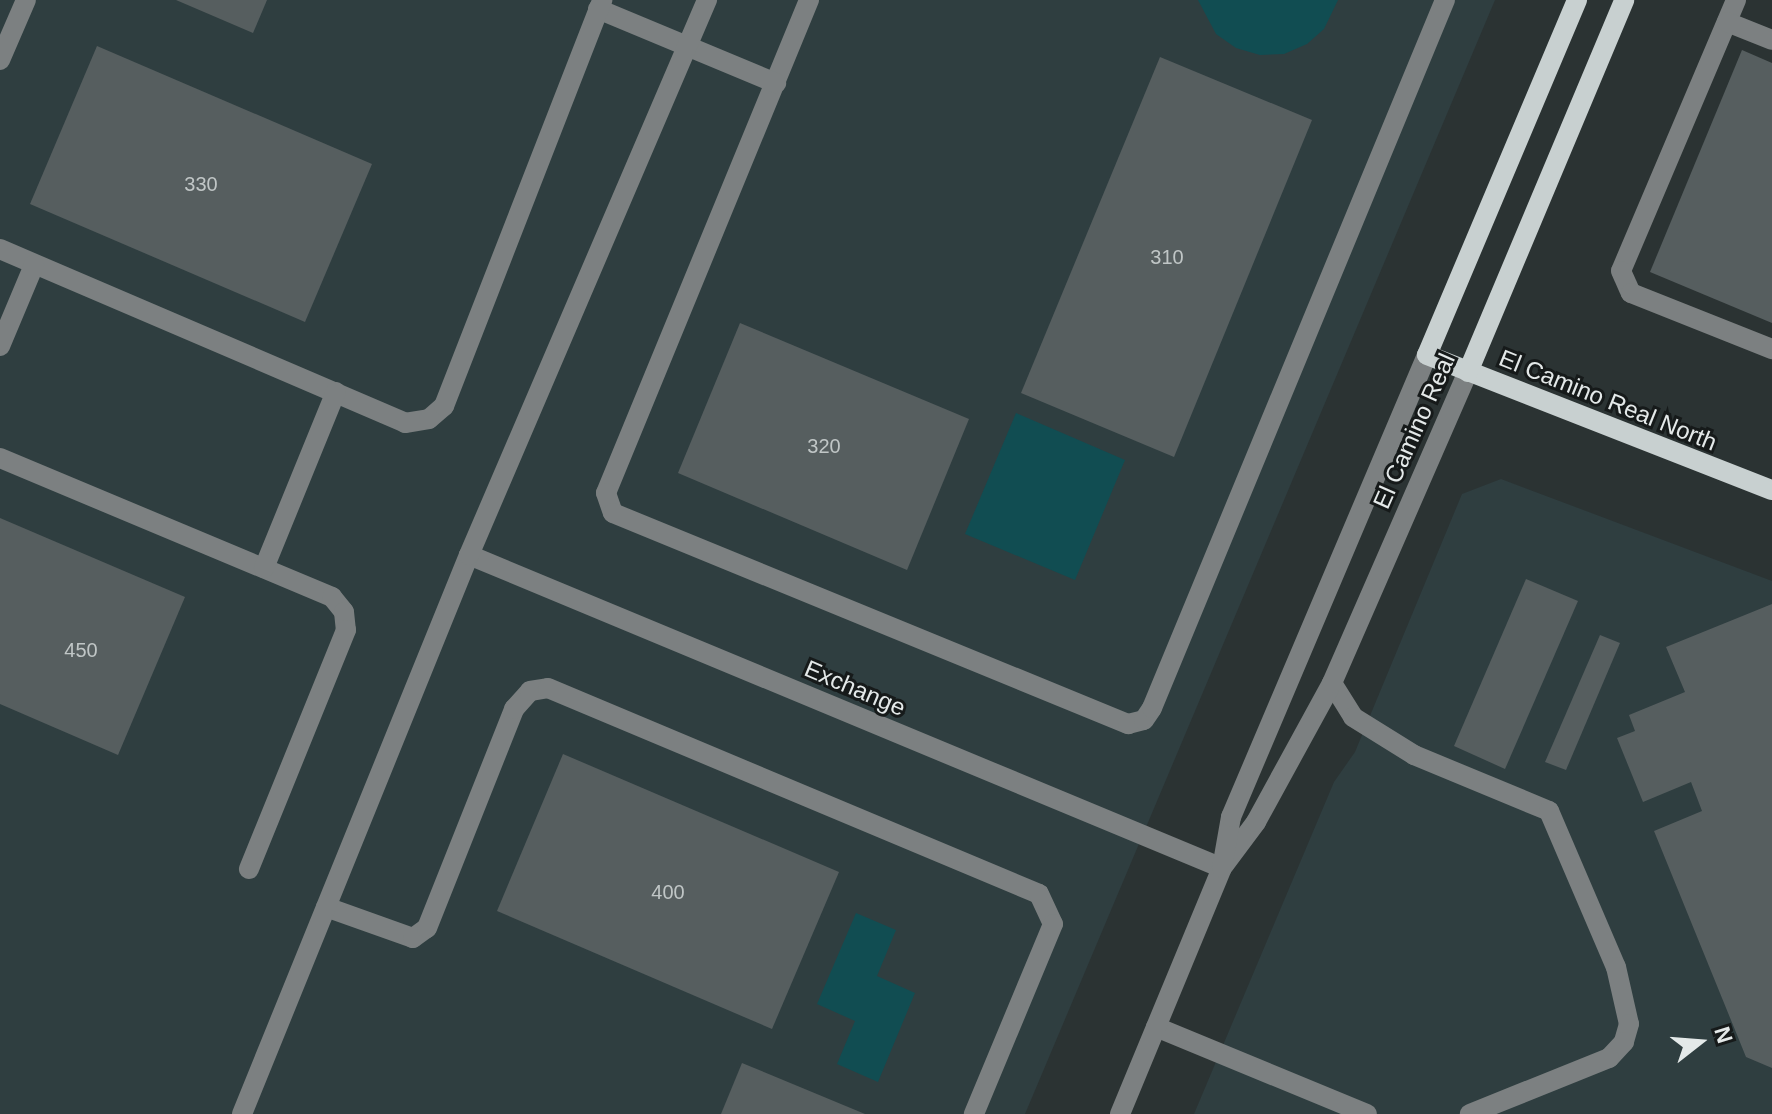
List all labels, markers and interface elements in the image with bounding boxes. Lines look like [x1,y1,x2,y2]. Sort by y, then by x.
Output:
house number: 330 [184,172,218,196]
house number: 310 [1150,245,1184,269]
street label: El Camino Real North [1495,343,1721,457]
street label: El Camino Real [1367,349,1461,513]
house number: 320 [807,434,841,458]
house number: 450 [64,638,98,662]
street label: Exchange [800,654,910,722]
house number: 400 [651,880,685,904]
north arrow [1660,1002,1740,1082]
text: N [1709,1024,1738,1046]

